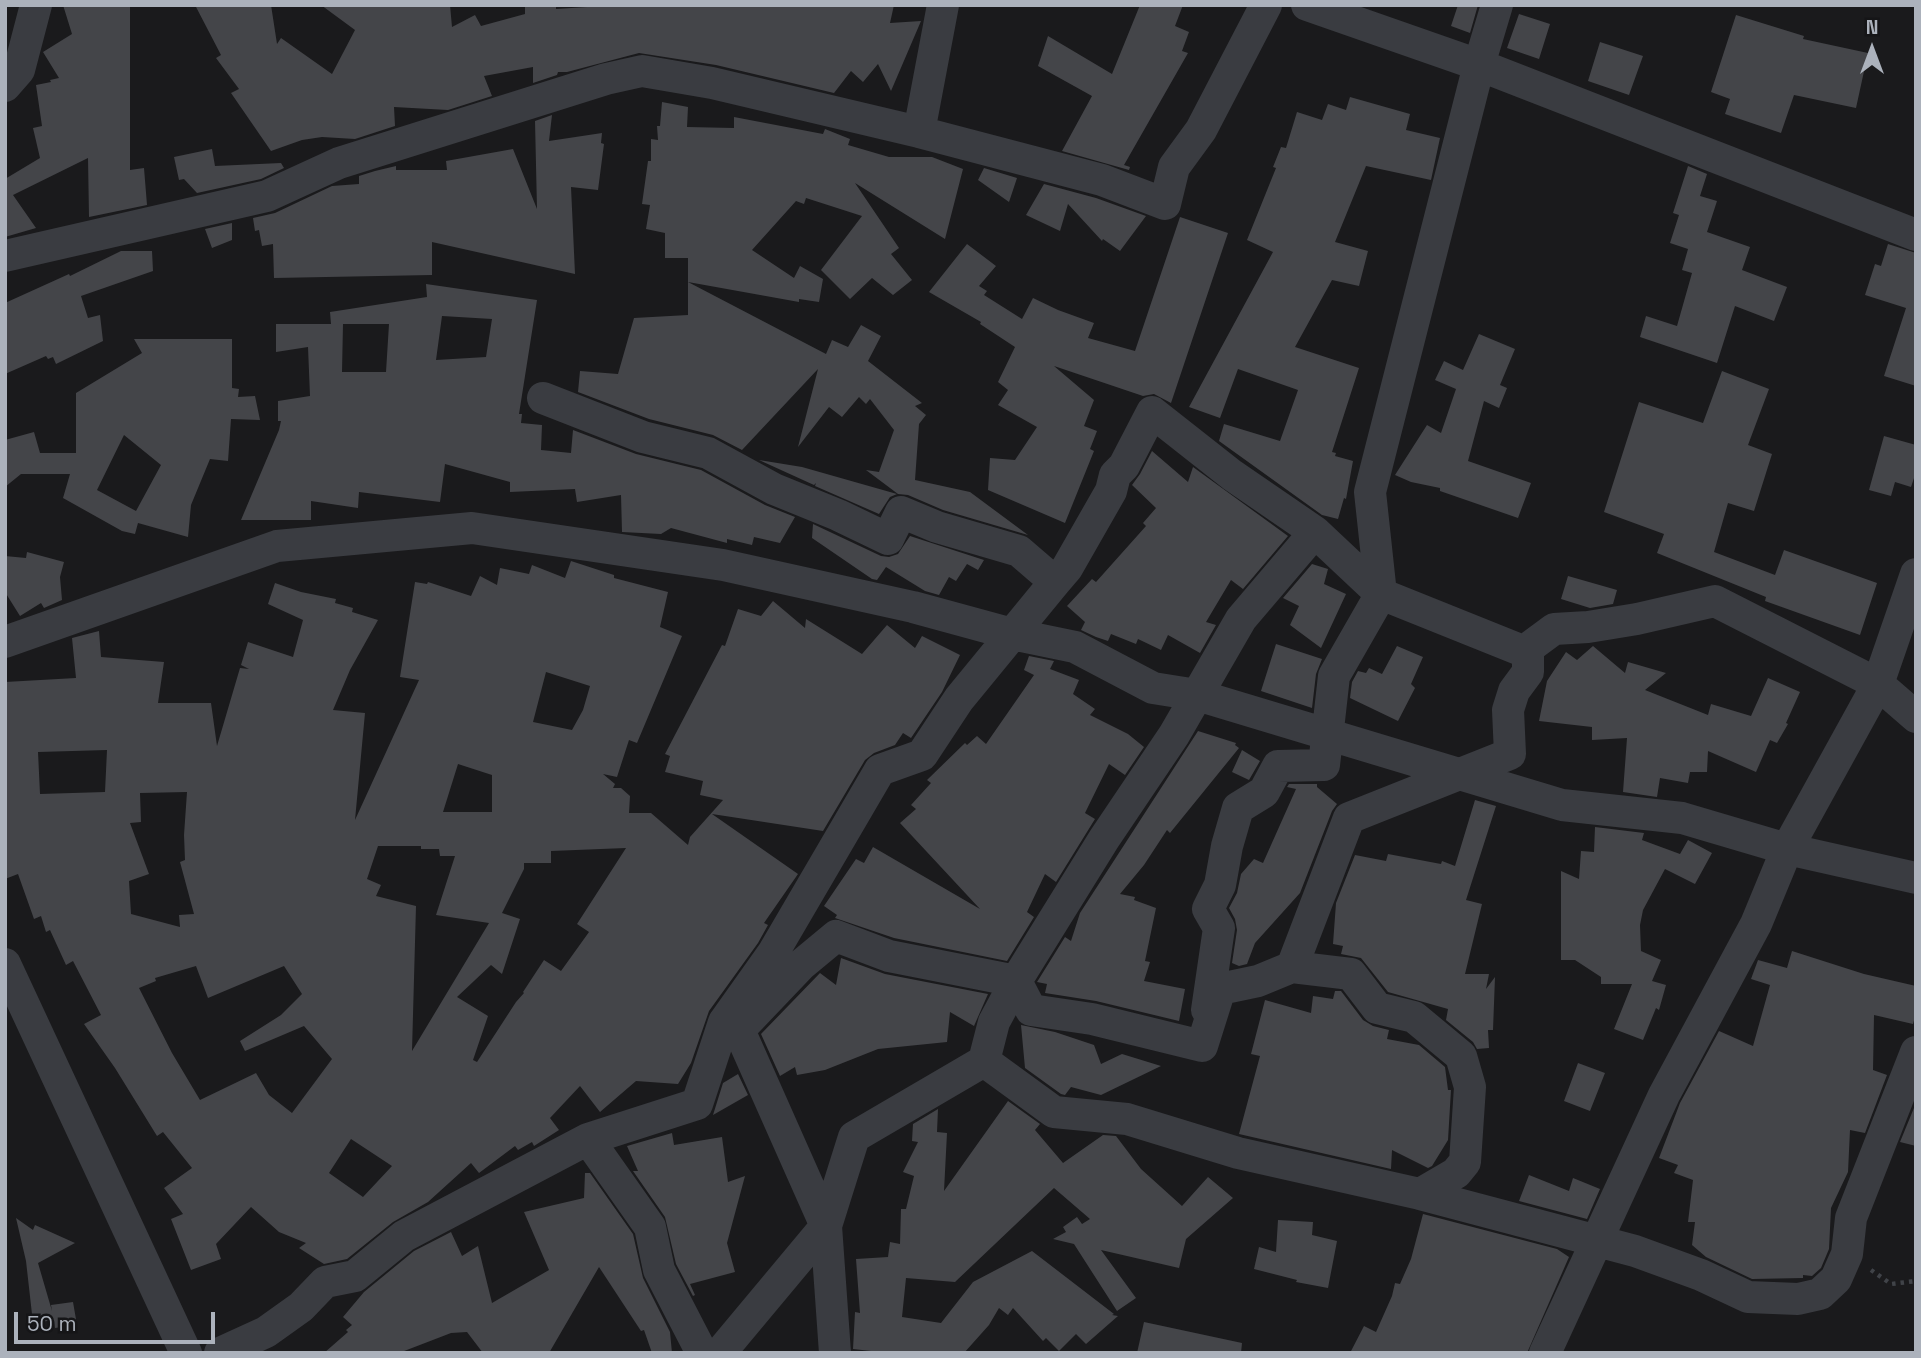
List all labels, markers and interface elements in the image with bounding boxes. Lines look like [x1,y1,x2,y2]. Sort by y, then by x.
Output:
north arrow [1837,14,1907,84]
text: N [1866,15,1878,40]
scale bar [18,1298,219,1342]
text: 50 m [27,1310,77,1337]

